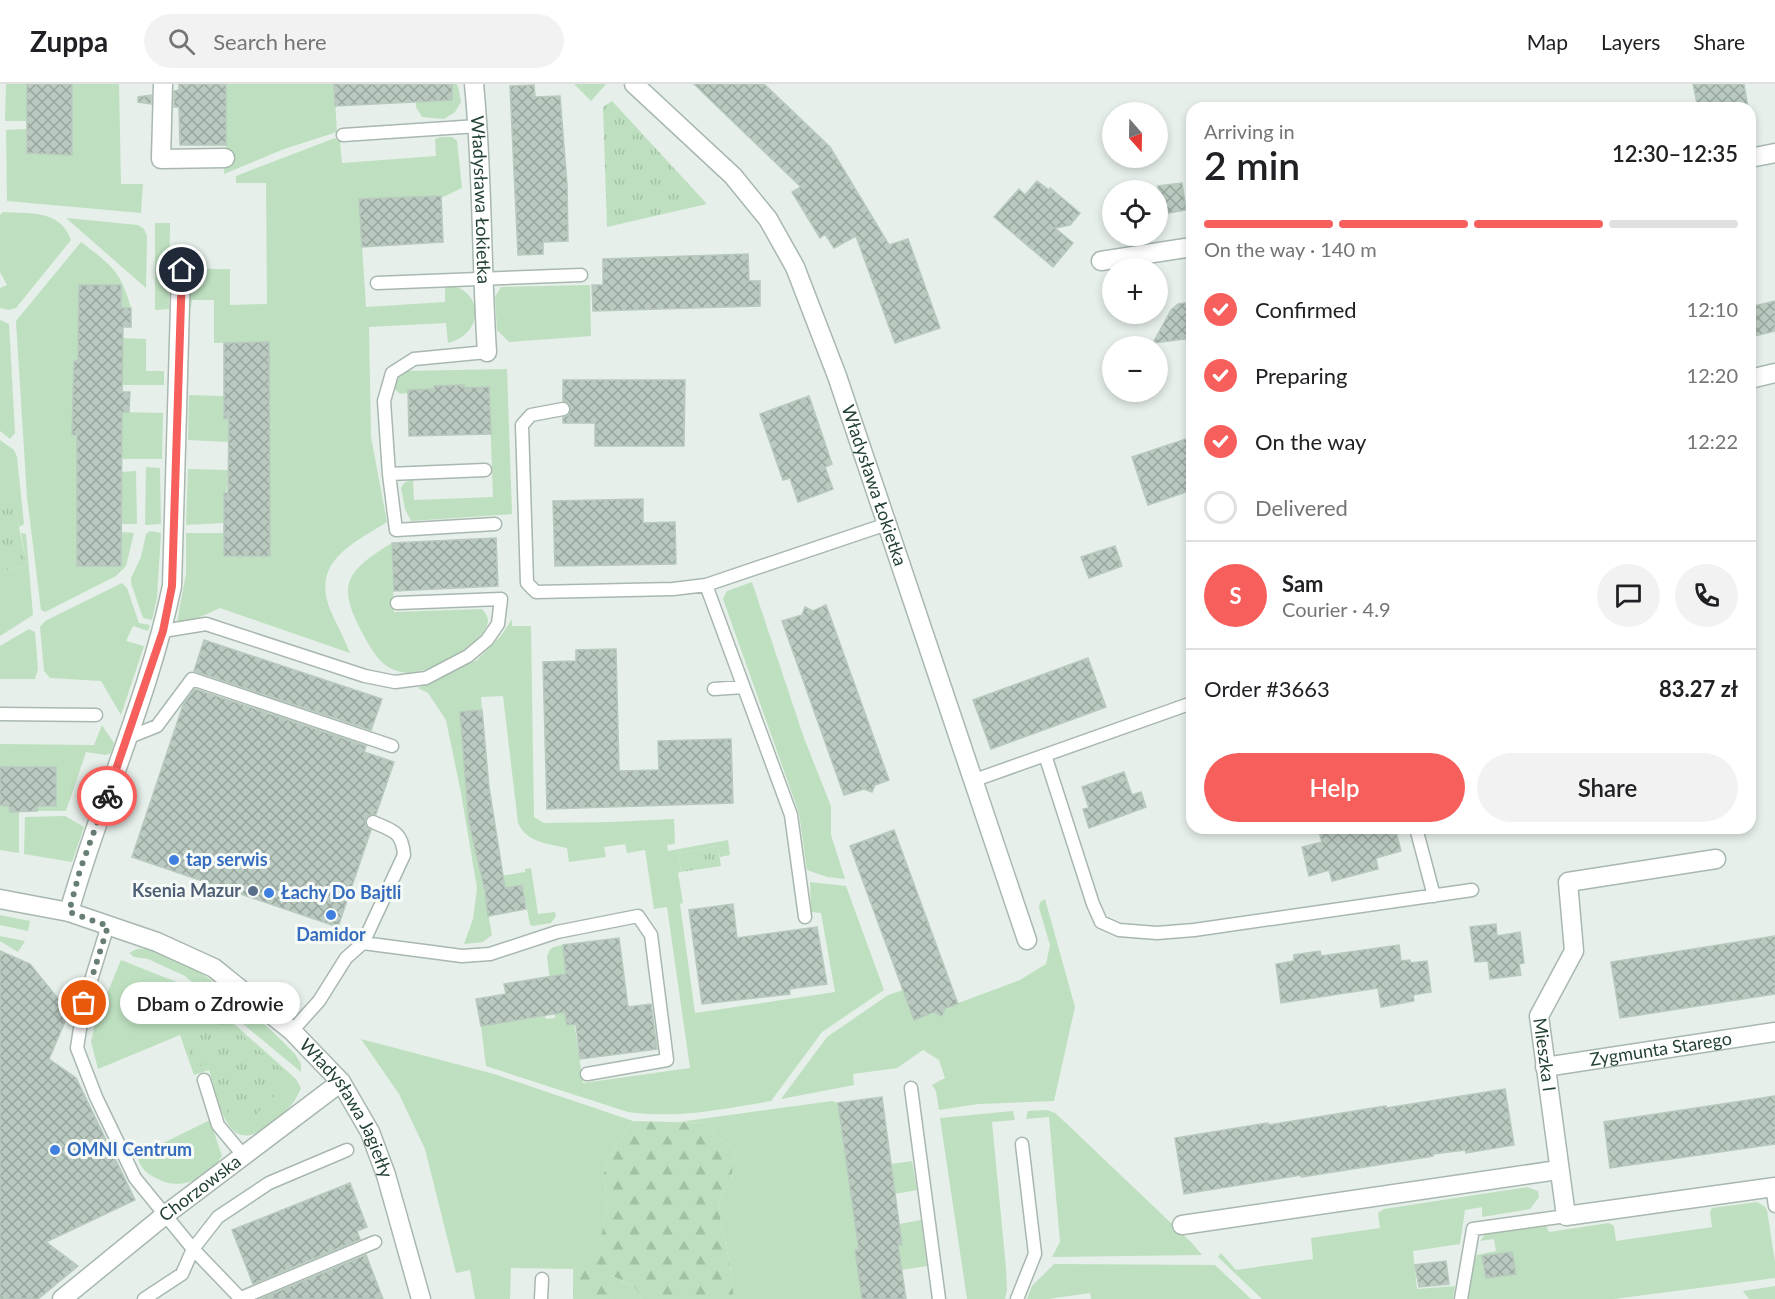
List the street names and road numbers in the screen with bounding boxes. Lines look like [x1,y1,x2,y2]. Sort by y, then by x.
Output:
street label: Władysława Łokietka [467,115,496,284]
street label: Władysława Łokietka [837,402,912,569]
street label: Mieszka I [1529,1016,1561,1093]
street label: Zygmunta Starego [1588,1027,1733,1070]
street label: Władysława Jagiełły [295,1034,398,1181]
street label: Chorzowska [154,1150,245,1226]

